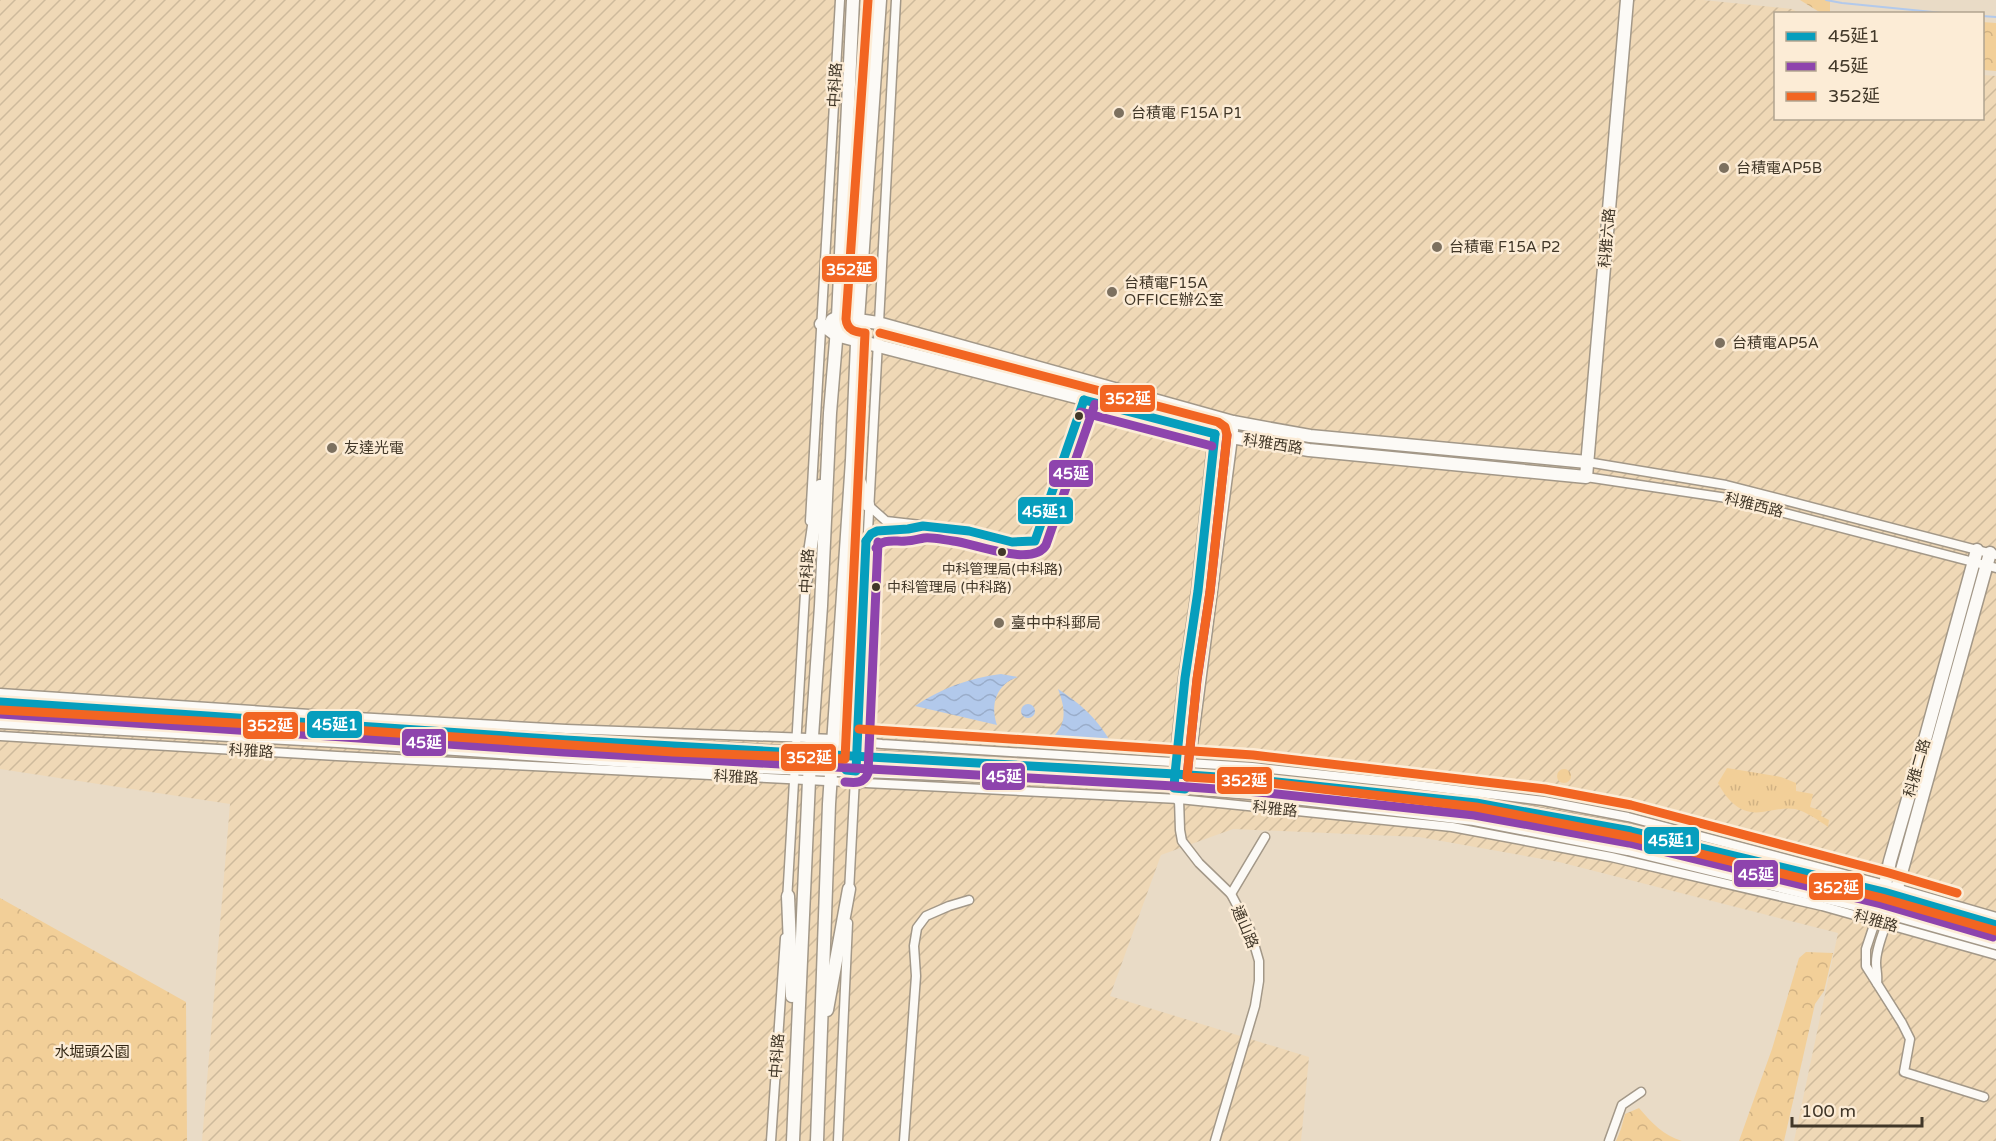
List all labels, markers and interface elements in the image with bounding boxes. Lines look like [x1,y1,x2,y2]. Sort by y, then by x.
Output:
legend [1774,12,1984,120]
text: 45延1 [1828,25,1880,47]
text: 45延 [1828,55,1869,77]
street label: 中科路 [825,62,845,108]
text: 352延 [1828,85,1880,107]
place label: 台積電 F15A P1 [1131,104,1242,122]
marker: 台積電 F15A P1 [1112,106,1126,120]
place label: 台積電AP5B [1736,159,1822,177]
marker: 台積電AP5B [1717,161,1731,175]
street label: 科雅六路 [1595,207,1619,269]
place label: 台積電 F15A P2 [1449,238,1560,256]
marker: 台積電 F15A P2 [1430,240,1444,254]
line badge: 352延 [821,255,878,283]
text: 352延 [826,260,872,280]
place label: 台積電F15A OFFICE辦公室 [1124,274,1224,309]
marker: 台積電F15A OFFICE辦公室 [1105,285,1119,299]
place label: 台積電AP5A [1732,334,1819,352]
marker: 台積電AP5A [1713,336,1727,350]
line badge: 352延 [1099,384,1156,413]
text: 352延 [1105,389,1151,409]
unlabelled marker [1073,410,1085,422]
street label: 科雅西路 [1242,430,1304,458]
place label: 友達光電 [344,439,404,457]
marker: 友達光電 [325,441,339,455]
line badge: 45延 [1048,459,1094,488]
text: 45延 [1053,464,1089,484]
street label: 科雅西路 [1723,489,1785,521]
line badge: 45延1 [1017,496,1074,525]
text: 45延1 [1022,502,1068,522]
marker: 中科管理局(中科路) [996,546,1008,558]
street label: 中科路 [797,548,817,594]
place label: 中科管理局(中科路) [942,561,1062,578]
place label: 中科管理局 (中科路) [887,579,1011,596]
marker: 中科管理局 (中科路) [870,581,882,593]
place label: 臺中中科郵局 [1011,614,1101,632]
marker: 臺中中科郵局 [992,616,1006,630]
line badge: 45延1 [306,710,363,739]
line badge: 352延 [242,711,299,740]
text: 45延1 [312,715,358,735]
text: 352延 [247,716,293,736]
line badge: 45延 [401,728,447,757]
text: 45延 [406,733,442,753]
street label: 科雅二路 [1900,737,1934,799]
street label: 科雅路 [228,741,274,761]
line badge: 352延 [780,743,837,772]
text: 352延 [786,748,832,768]
line badge: 45延 [981,762,1026,791]
line badge: 352延 [1216,766,1273,795]
street label: 科雅路 [713,767,759,787]
text: 45延 [986,767,1022,787]
text: 352延 [1221,771,1267,791]
street label: 科雅路 [1252,798,1298,820]
line badge: 45延1 [1643,826,1700,855]
text: 45延1 [1648,831,1694,851]
line badge: 45延 [1733,859,1779,888]
text: 45延 [1738,865,1774,885]
line badge: 352延 [1808,872,1864,901]
text: 352延 [1813,878,1859,898]
street label: 通山路 [1228,903,1262,951]
street label: 科雅路 [1852,906,1900,936]
street label: 中科路 [766,1033,788,1079]
park label: 水堀頭公園 [54,1043,130,1061]
scale bar [1792,1090,1922,1128]
text: 100 m [1801,1100,1856,1122]

